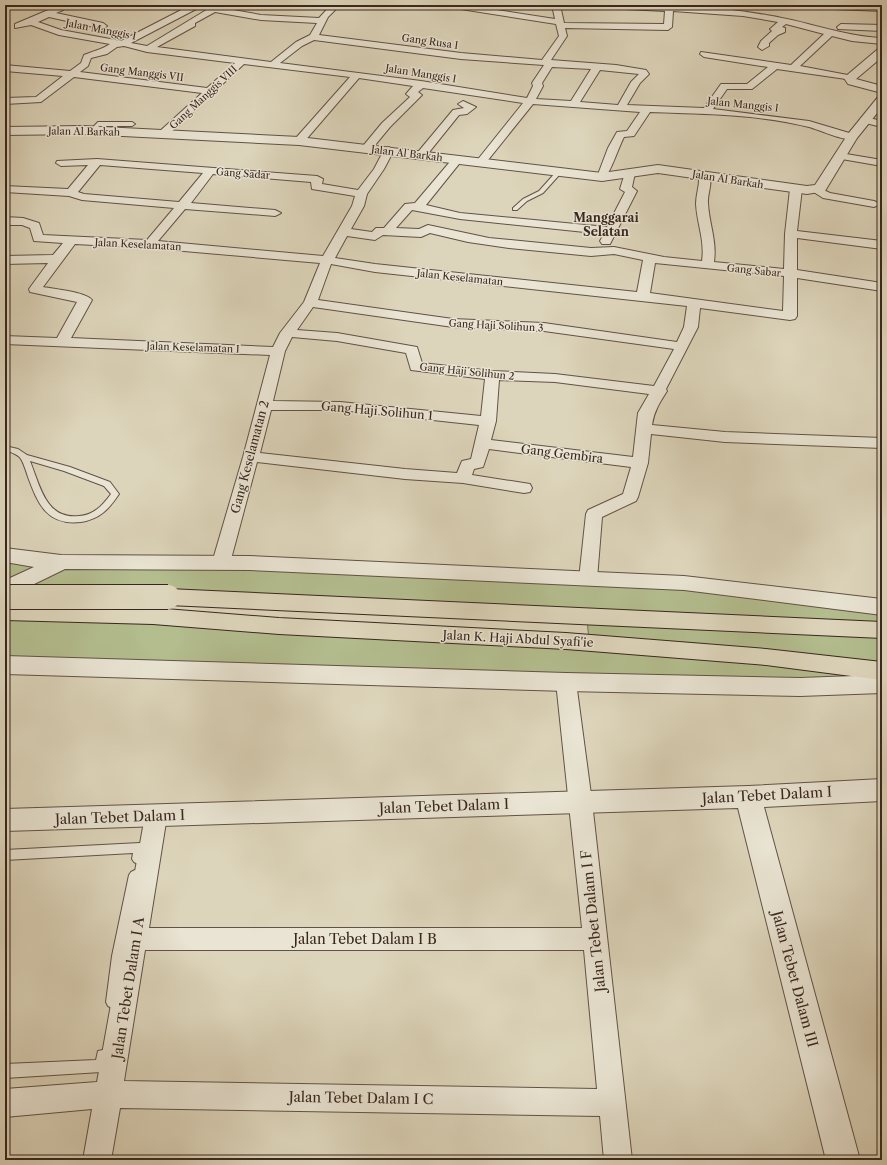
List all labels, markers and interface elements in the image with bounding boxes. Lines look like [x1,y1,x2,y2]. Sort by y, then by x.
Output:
street label: Jalan Manggis I [62,16,138,43]
street label: Gang Rusa I [401,31,459,52]
street label: Gang Manggis VII [99,61,185,84]
street label: Jalan Manggis I [382,61,458,86]
street label: Gang Manggis VIII [167,63,240,132]
street label: Jalan Manggis I [705,94,780,115]
street label: Jalan Al Barkah [46,124,121,139]
street label: Jalan Al Barkah [368,142,444,164]
street label: Gang Sadar [215,165,271,182]
street label: Jalan Al Barkah [689,167,765,192]
district label: Manggarai Selatan [573,210,639,239]
street label: Jalan Keselamatan [92,236,182,253]
street label: Gang Sabar [726,261,782,280]
street label: Jalan Keselamatan [414,266,505,289]
street label: Gang Haji Solihun 3 [448,317,544,334]
street label: Jalan Keselamatan I [144,339,240,356]
street label: Gang Haji Solihun 2 [419,360,515,383]
street label: Gang Haji Solihun 1 [320,398,434,423]
street label: Gang Keselamatan 2 [227,399,272,515]
street label: Gang Gembira [520,441,605,466]
street label: Jalan K. Haji Abdul Syafi'ie [440,627,594,650]
street label: Jalan Tebet Dalam I [700,783,832,807]
street label: Jalan Tebet Dalam I [377,795,509,817]
street label: Jalan Tebet Dalam I [53,806,185,828]
street label: Jalan Tebet Dalam I F [577,849,610,995]
street label: Jalan Tebet Dalam III [768,907,822,1049]
street label: Jalan Tebet Dalam I A [108,915,148,1062]
street label: Jalan Tebet Dalam I B [291,930,437,948]
street label: Jalan Tebet Dalam I C [287,1088,433,1108]

